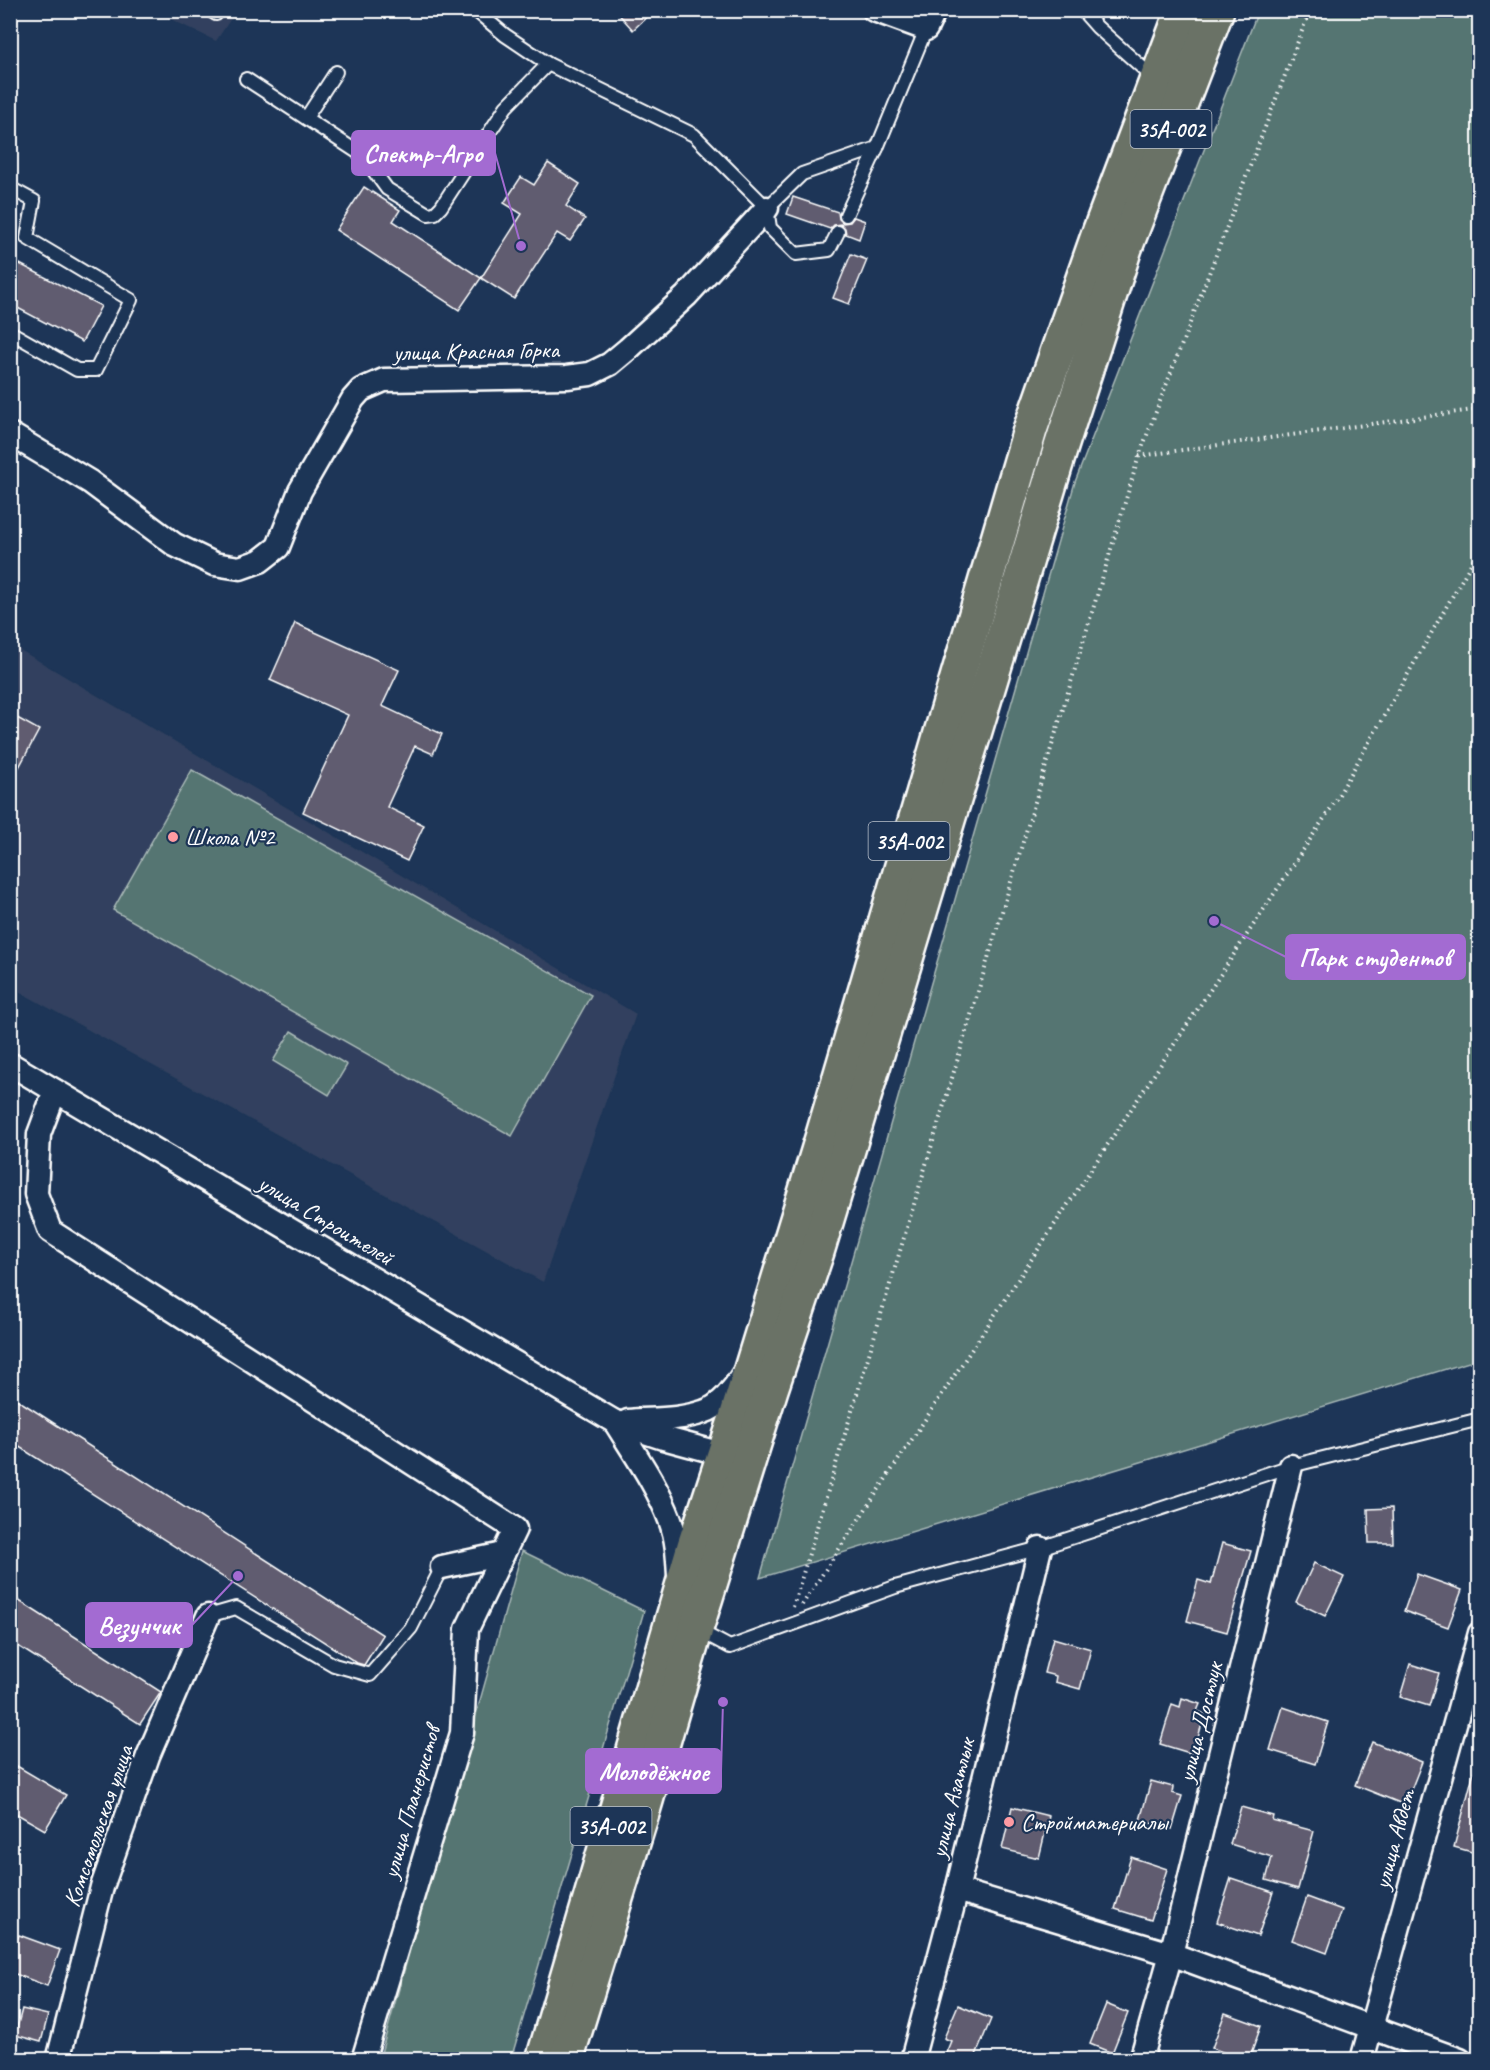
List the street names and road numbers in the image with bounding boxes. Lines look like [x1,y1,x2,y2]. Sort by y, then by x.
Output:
road number: 35А-002 [1130,110,1212,148]
street label: улица Красная Горка [391,335,561,367]
road number: 35А-002 [868,822,950,860]
street label: улица Строителей [251,1167,401,1273]
street label: улица Достлук [1170,1657,1230,1787]
street label: улица Планеристов [374,1719,448,1883]
street label: улица Азатлык [922,1733,982,1863]
street label: Комсомольская улица [56,1740,140,1911]
street label: улица Авдет [1366,1784,1422,1894]
road number: 35А-002 [570,1807,652,1845]

